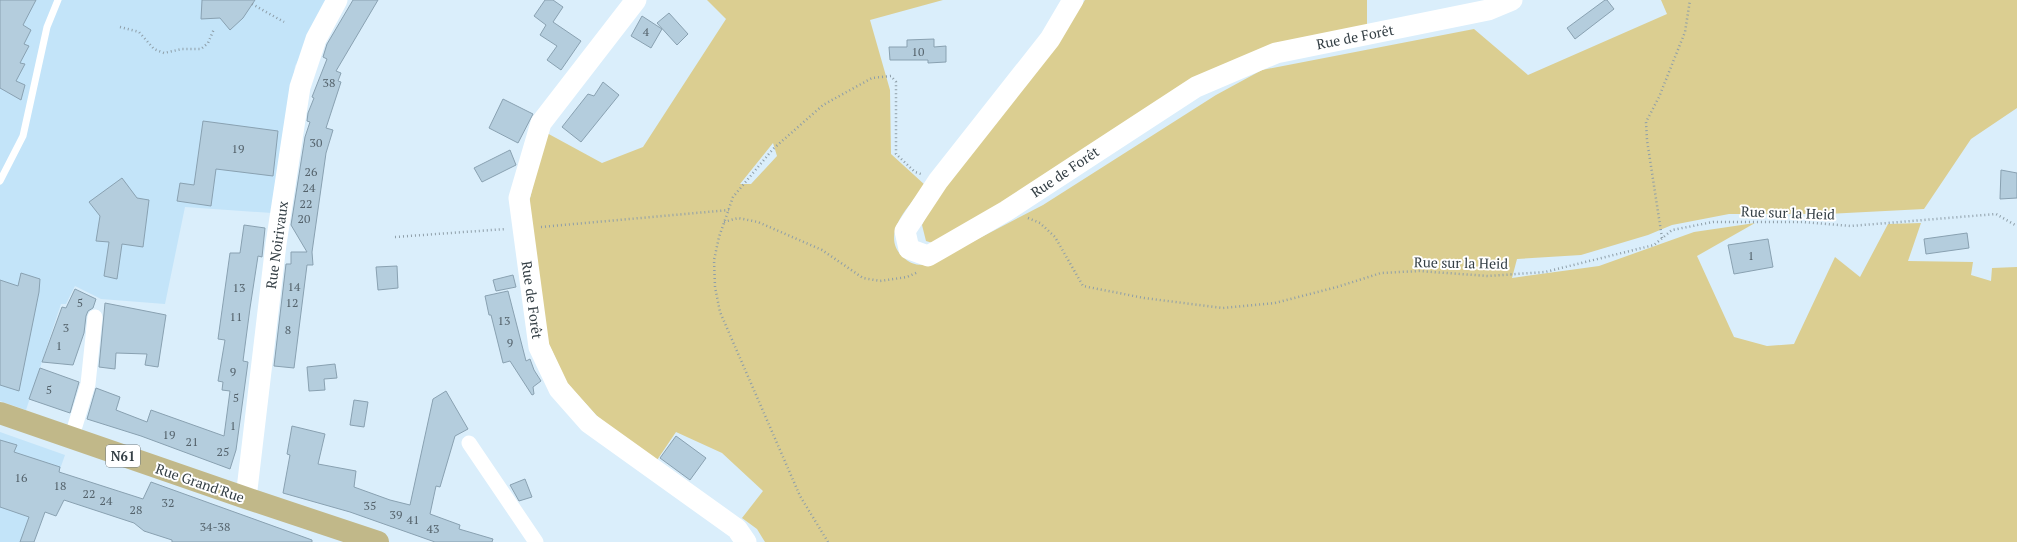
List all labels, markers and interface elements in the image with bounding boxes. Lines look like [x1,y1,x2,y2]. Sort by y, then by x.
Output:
street label: Rue de Forêt [1315,20,1396,53]
house number: 4 [643,24,650,39]
house number: 10 [912,44,924,59]
house number: 38 [323,75,335,90]
house number: 30 [310,135,322,150]
house number: 19 [232,141,244,156]
street label: Rue de Forêt [1027,141,1103,201]
house number: 26 [305,164,318,179]
house number: 24 [303,180,316,195]
house number: 22 [300,196,312,211]
street label: Rue Noirivaux [261,199,292,290]
street label: Rue sur la Heid [1741,201,1836,224]
house number: 20 [298,211,310,226]
house number: 1 [1748,248,1754,263]
street label: Rue sur la Heid [1414,252,1508,273]
street label: Rue de Forêt [518,260,547,341]
house number: 14 [288,279,301,294]
house number: 13 [233,280,245,295]
house number: 5 [77,295,83,310]
house number: 12 [286,295,298,310]
house number: 11 [230,309,242,324]
house number: 13 [498,313,510,328]
house number: 3 [63,320,69,335]
house number: 8 [285,322,291,337]
house number: 9 [507,335,513,350]
house number: 1 [56,338,62,353]
house number: 9 [230,364,236,379]
house number: 5 [46,382,52,397]
house number: 5 [233,390,239,405]
house number: 1 [230,418,236,433]
house number: 19 [163,427,175,442]
house number: 21 [186,434,198,449]
house number: 25 [217,444,229,459]
road number: N61 [106,445,140,467]
street label: Rue Grand'Rue [153,458,247,507]
house number: 16 [15,470,28,485]
house number: 18 [54,478,66,493]
house number: 22 [83,486,95,501]
house number: 24 [100,493,113,508]
house number: 32 [162,495,174,510]
house number: 35 [364,498,376,513]
house number: 28 [130,502,142,517]
house number: 39 [390,507,402,522]
house number: 41 [407,512,419,527]
house number: 34-38 [200,519,230,534]
house number: 43 [427,521,439,536]

